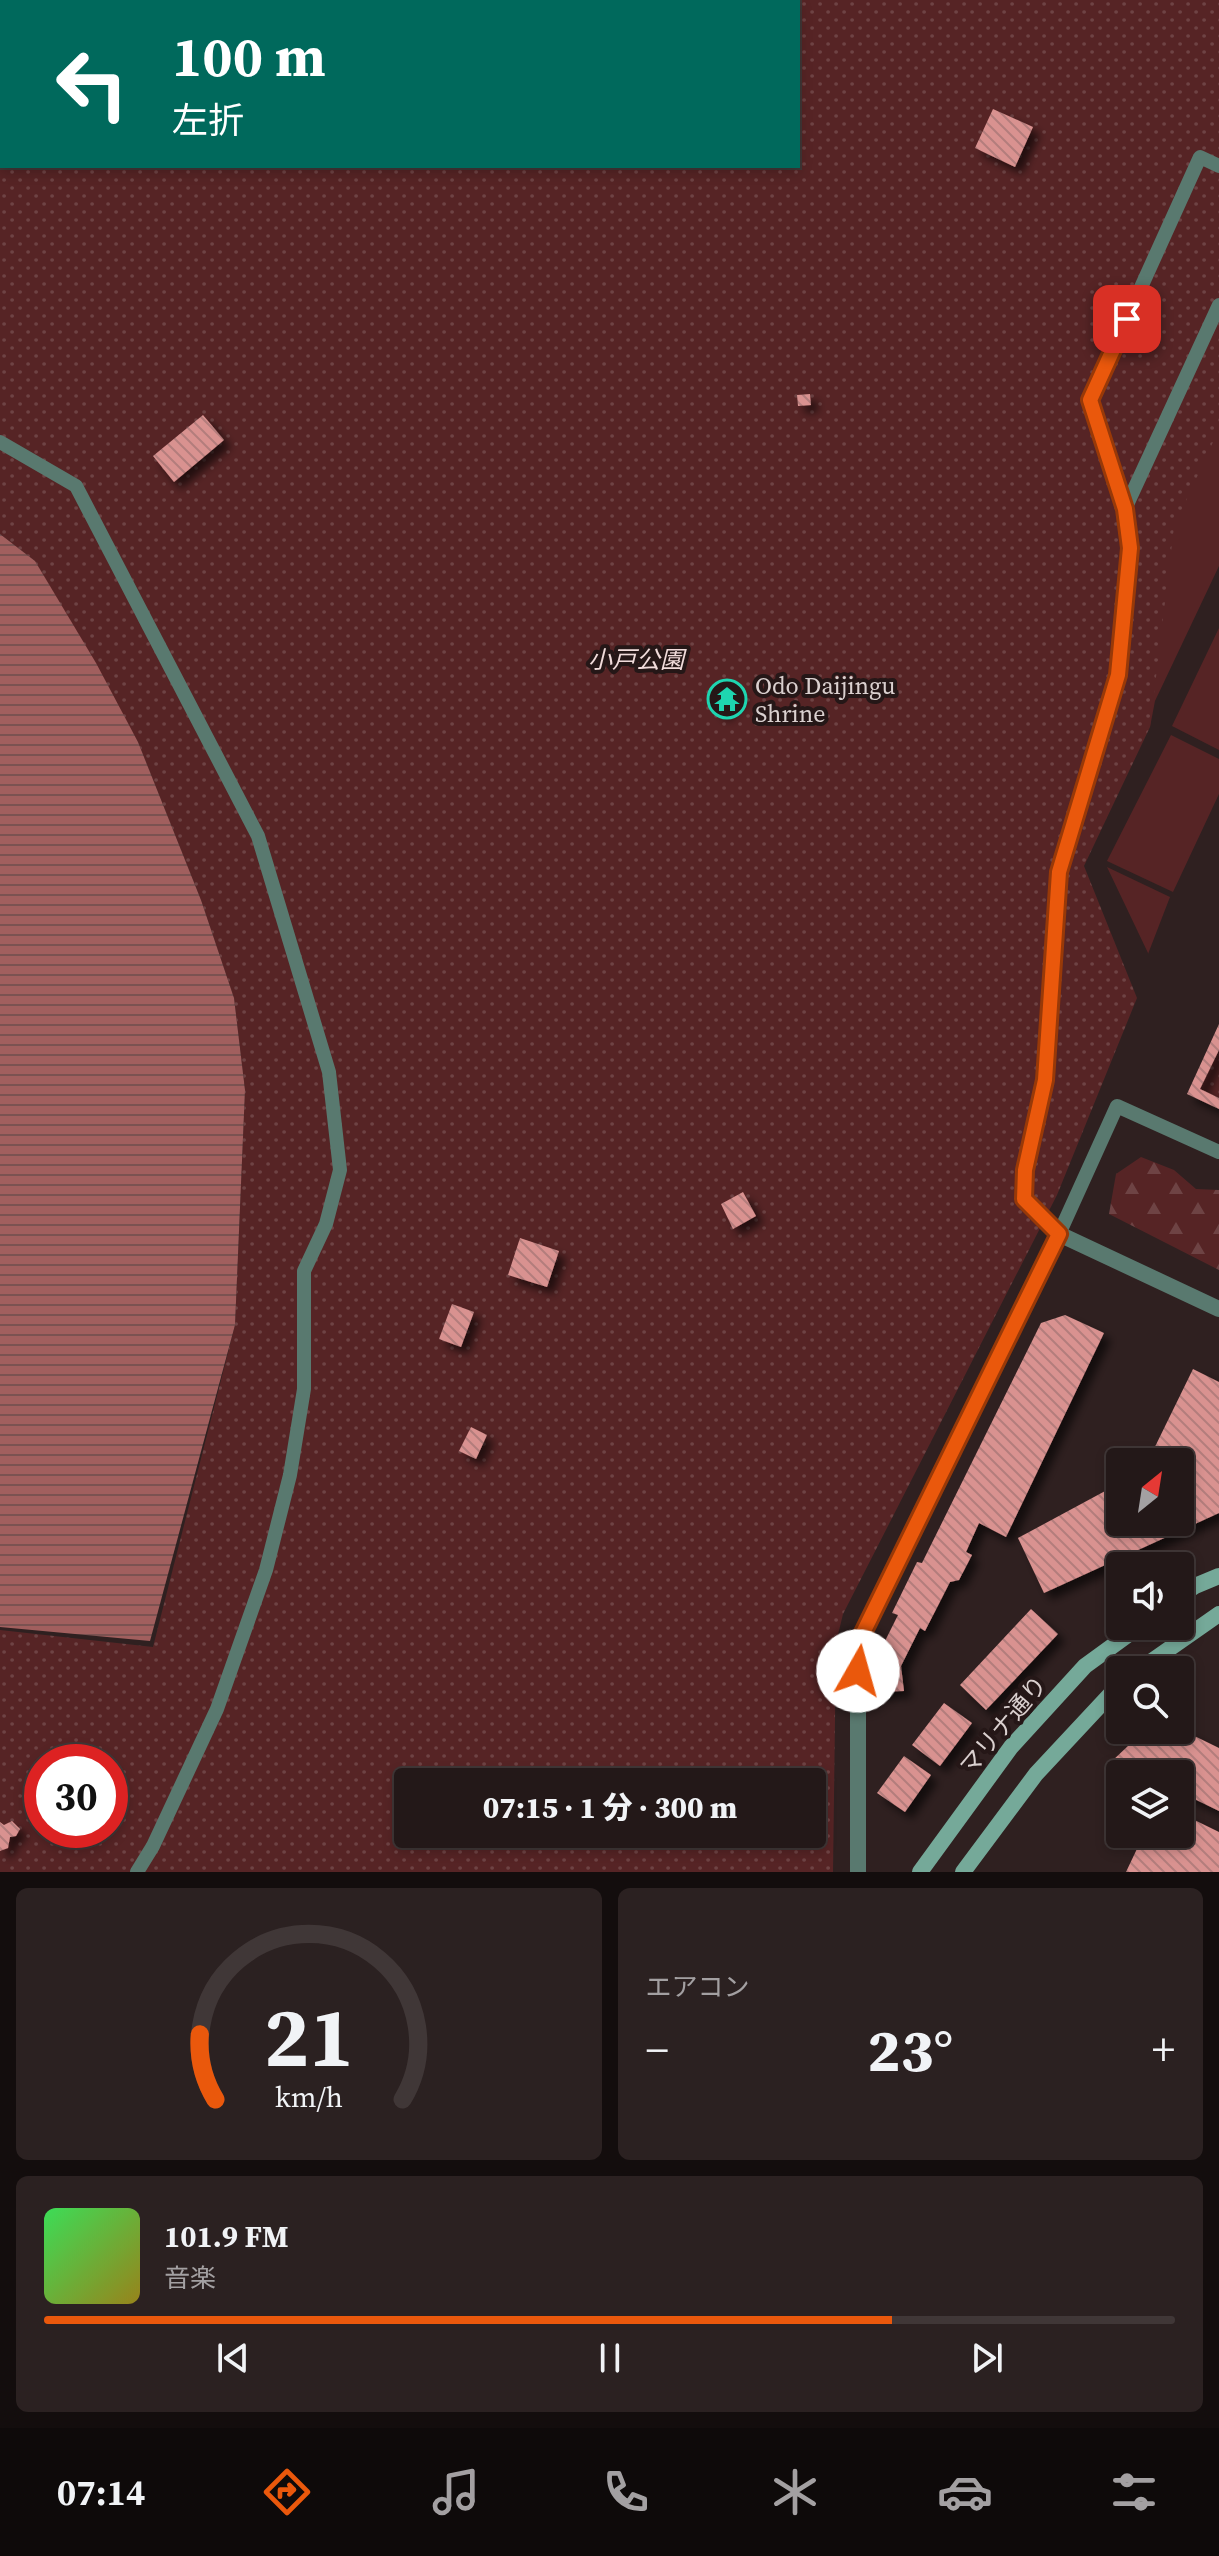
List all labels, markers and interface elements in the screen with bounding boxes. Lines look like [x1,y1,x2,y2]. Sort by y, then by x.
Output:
text: 100 m [172,18,326,95]
icon: left [40,32,144,136]
text: 左折 [172,96,244,145]
pin [1093,285,1161,353]
icon: arrive [1105,297,1149,341]
park label: 小戸公園 [588,643,687,676]
place label: Odo Daijingu Shrine [755,669,896,730]
temple icon: Odo Daijingu Shrine [706,678,748,720]
north arrow [1106,1448,1194,1536]
map controls [1106,1448,1194,1848]
button: sound [1106,1552,1194,1640]
position arrow [816,1629,900,1713]
button: search [1106,1656,1194,1744]
street label: マリナ通り [952,1668,1054,1782]
speed limit sign: 30 [24,1744,128,1848]
button: layers [1106,1760,1194,1848]
text: 07:15 · 1 分 · 300 m [483,1787,737,1828]
text: エアコン [646,1969,750,2005]
text: 21 [264,1980,354,2094]
text: 23° [867,2009,953,2091]
text: − [646,2019,669,2080]
text: + [1152,2019,1175,2080]
text: km/h [275,2077,343,2117]
text: 101.9 FM [164,2216,289,2257]
text: 音楽 [164,2260,216,2296]
icon: previous [211,2336,255,2380]
icon: pause [588,2336,632,2380]
icon: next [965,2336,1009,2380]
icon: directions [259,2464,315,2520]
icon: music [428,2464,484,2520]
icon: phone [598,2464,654,2520]
icon: climate [767,2464,823,2520]
icon: car [937,2464,993,2520]
icon: filters [1106,2464,1162,2520]
text: 07:14 [57,2468,146,2517]

